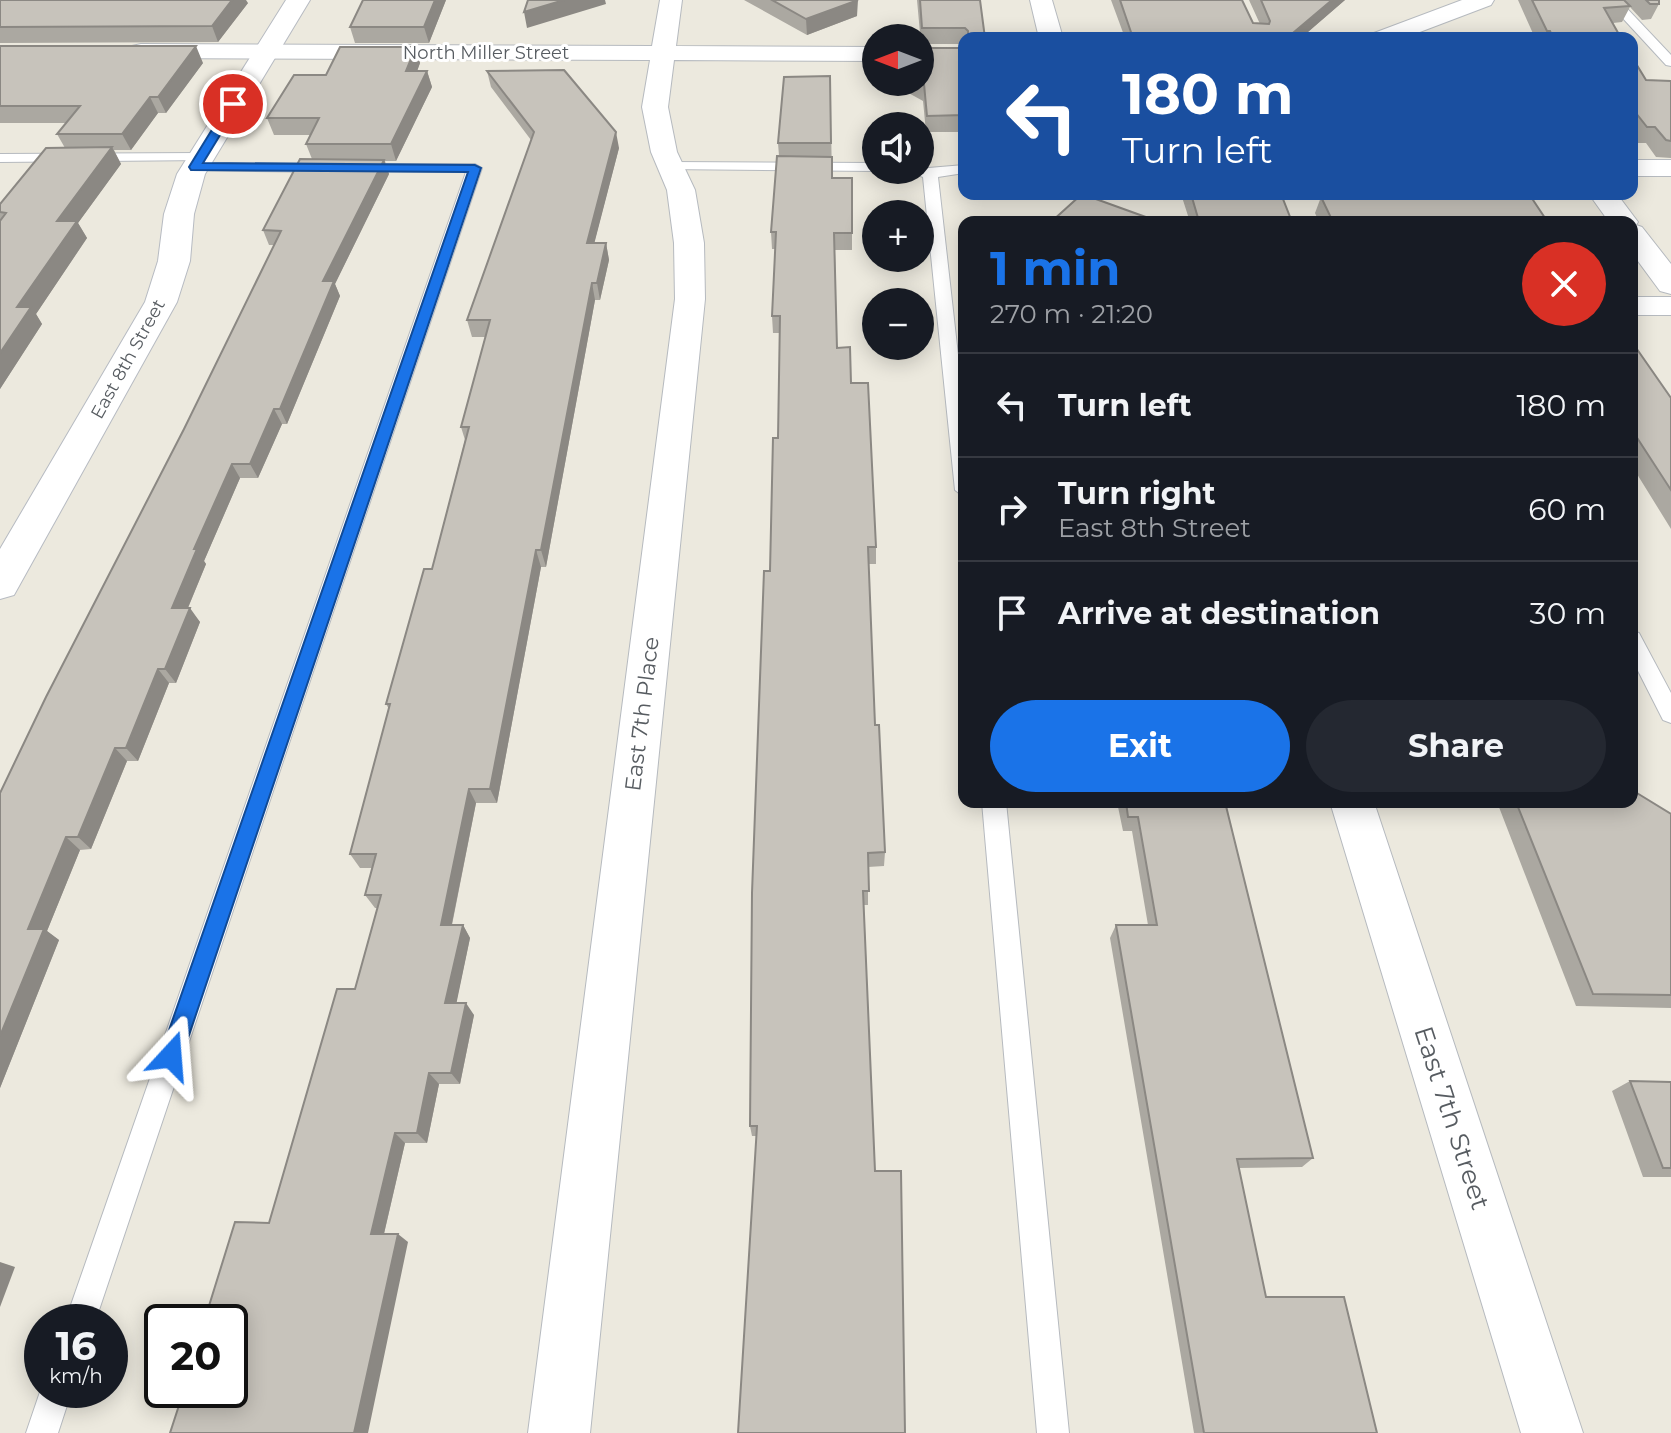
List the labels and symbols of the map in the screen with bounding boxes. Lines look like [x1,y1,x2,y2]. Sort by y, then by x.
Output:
north arrow [862,24,934,96]
street label: North Miller Street [403,42,569,64]
pin [199,70,267,138]
street label: East 8th Street [86,295,170,423]
street label: East 7th Place [619,635,665,793]
position arrow [129,1014,213,1098]
street label: East 7th Street [1407,1022,1497,1214]
speed limit sign: 20 [144,1304,248,1408]

